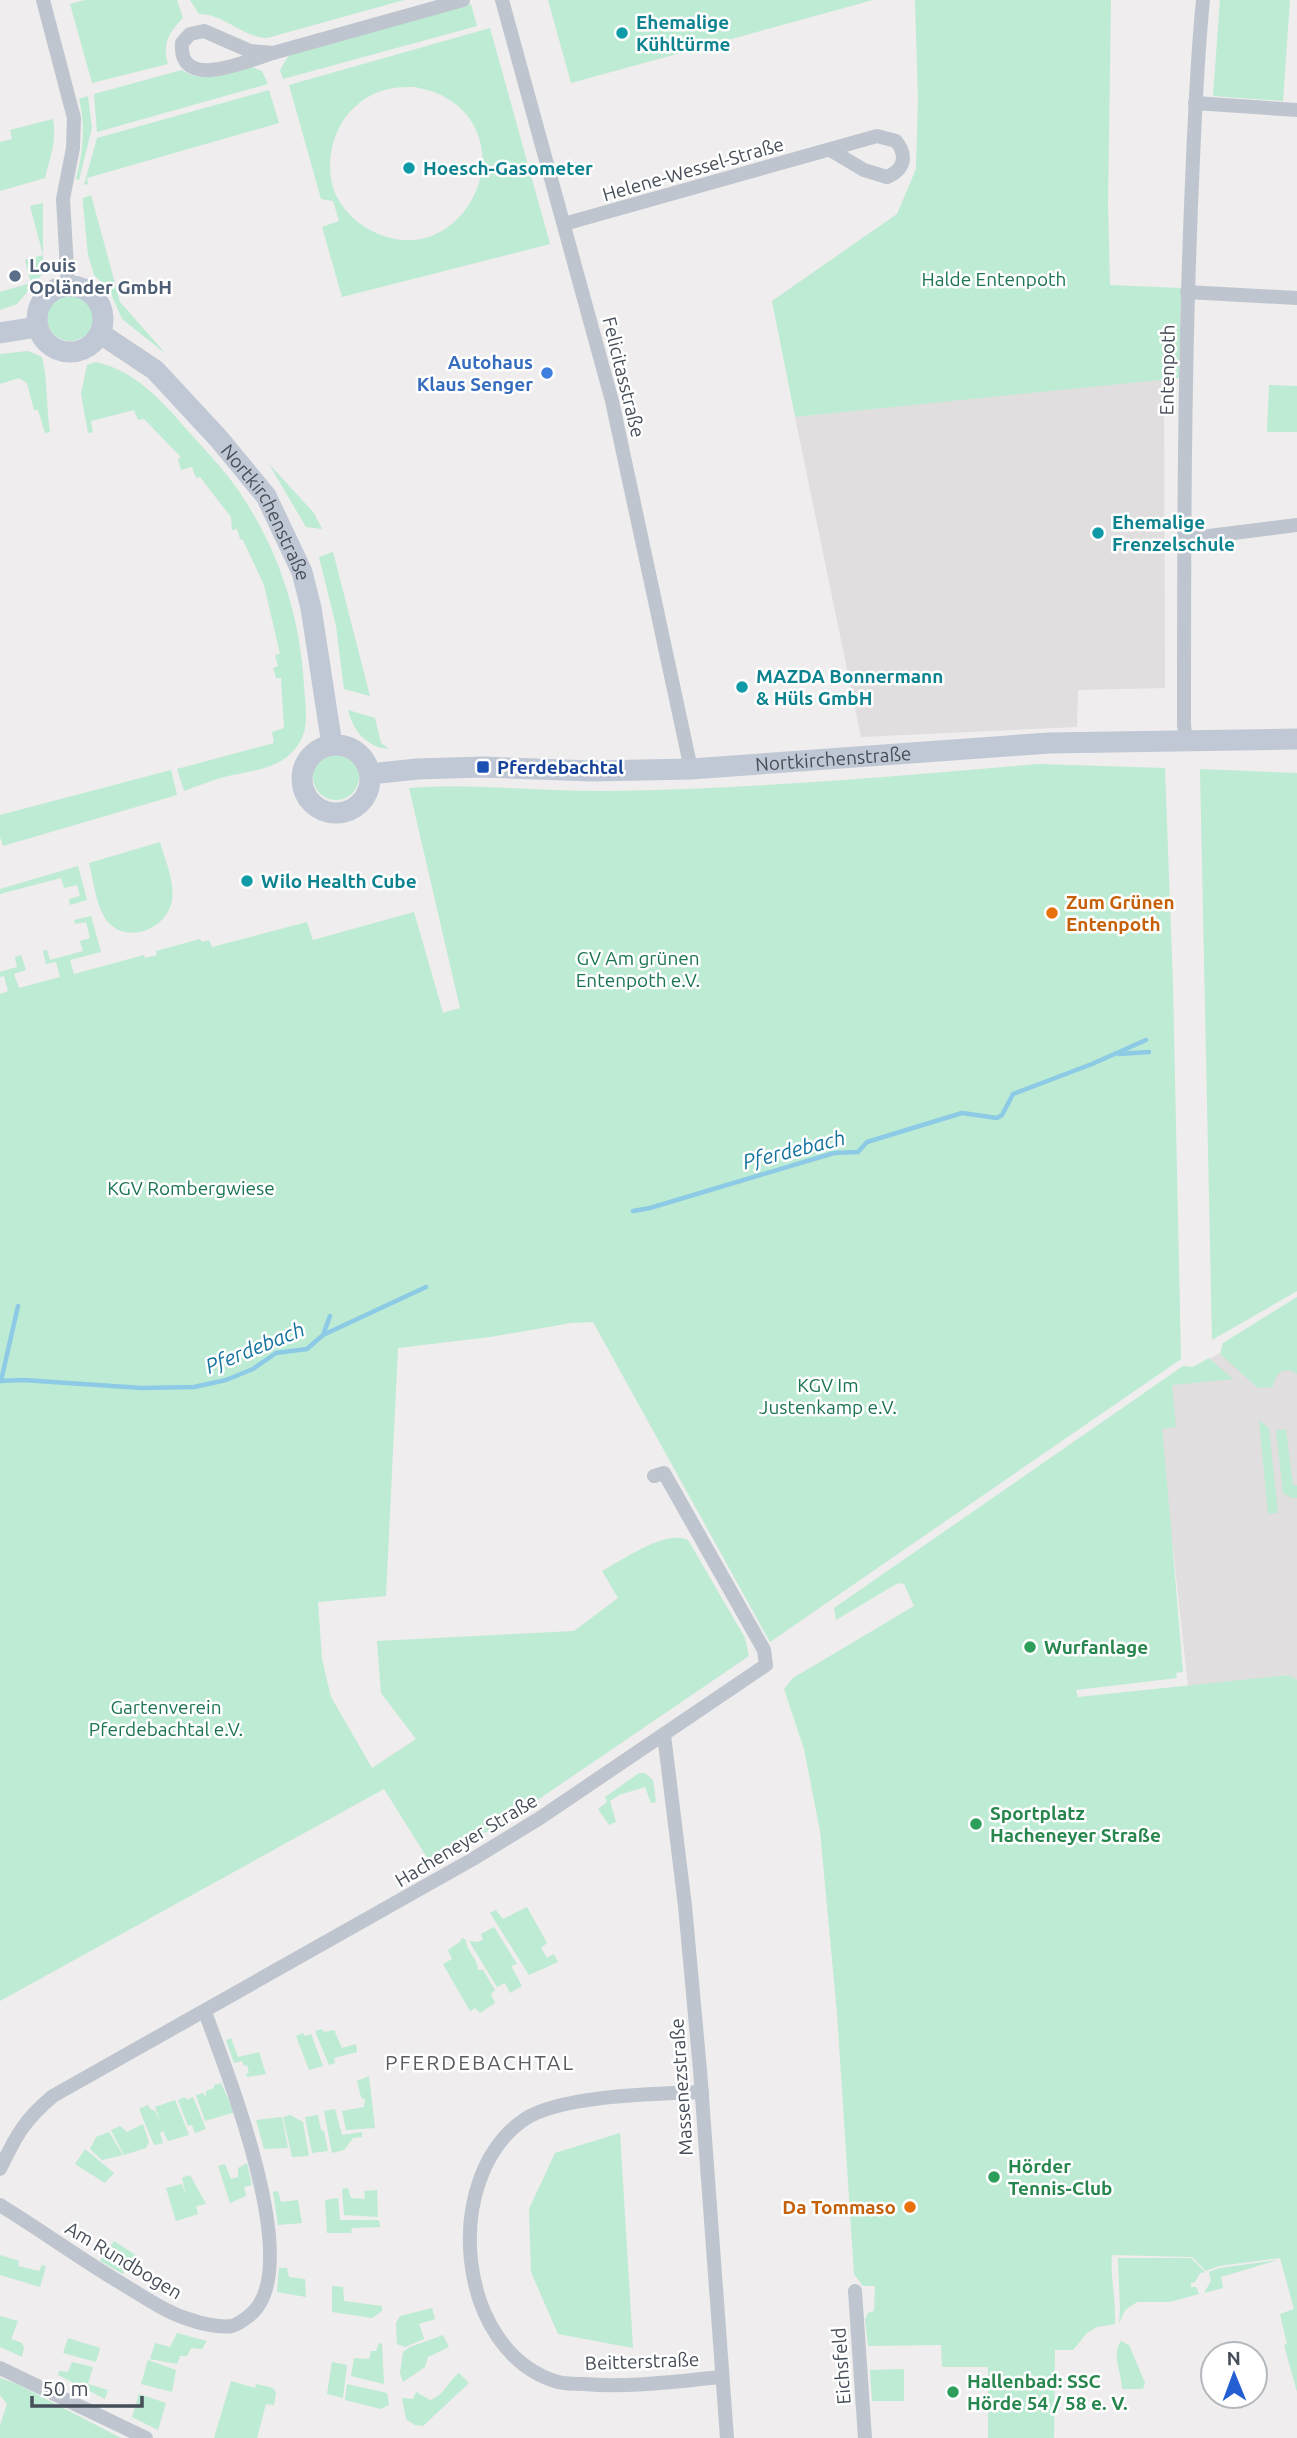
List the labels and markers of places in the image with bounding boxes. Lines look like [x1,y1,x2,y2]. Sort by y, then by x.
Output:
place label: Ehemalige Kühltürme [636,11,731,55]
marker: Ehemalige Kühltürme [614,25,630,41]
place label: Hoesch-Gasometer [423,157,593,179]
marker: Hoesch-Gasometer [401,160,417,176]
place label: Louis Opländer GmbH [29,254,172,298]
marker: Louis Opländer GmbH [7,268,23,284]
place label: Autohaus Klaus Senger [417,351,533,395]
marker: Autohaus Klaus Senger [539,365,555,381]
place label: Ehemalige Frenzelschule [1112,511,1235,555]
marker: Ehemalige Frenzelschule [1090,525,1106,541]
place label: MAZDA Bonnermann & Hüls GmbH [756,665,943,709]
marker: MAZDA Bonnermann & Hüls GmbH [734,679,750,695]
place label: Pferdebachtal [497,756,624,778]
marker: Pferdebachtal [475,759,491,775]
place label: Wilo Health Cube [261,870,417,892]
marker: Wilo Health Cube [239,873,255,889]
place label: Zum Grünen Entenpoth [1066,891,1175,935]
marker: Zum Grünen Entenpoth [1044,905,1060,921]
place label: Wurfanlage [1044,1636,1148,1658]
marker: Wurfanlage [1022,1639,1038,1655]
place label: Sportplatz Hacheneyer Straße [990,1802,1161,1846]
marker: Sportplatz Hacheneyer Straße [968,1816,984,1832]
place label: Hörder Tennis-Club [1008,2155,1112,2199]
marker: Hörder Tennis-Club [986,2169,1002,2185]
place label: Da Tommaso [782,2196,896,2218]
marker: Da Tommaso [902,2199,918,2215]
place label: Hallenbad: SSC Hörde 54 / 58 e. V. [967,2370,1128,2414]
marker: Hallenbad: SSC Hörde 54 / 58 e. V. [945,2384,961,2400]

